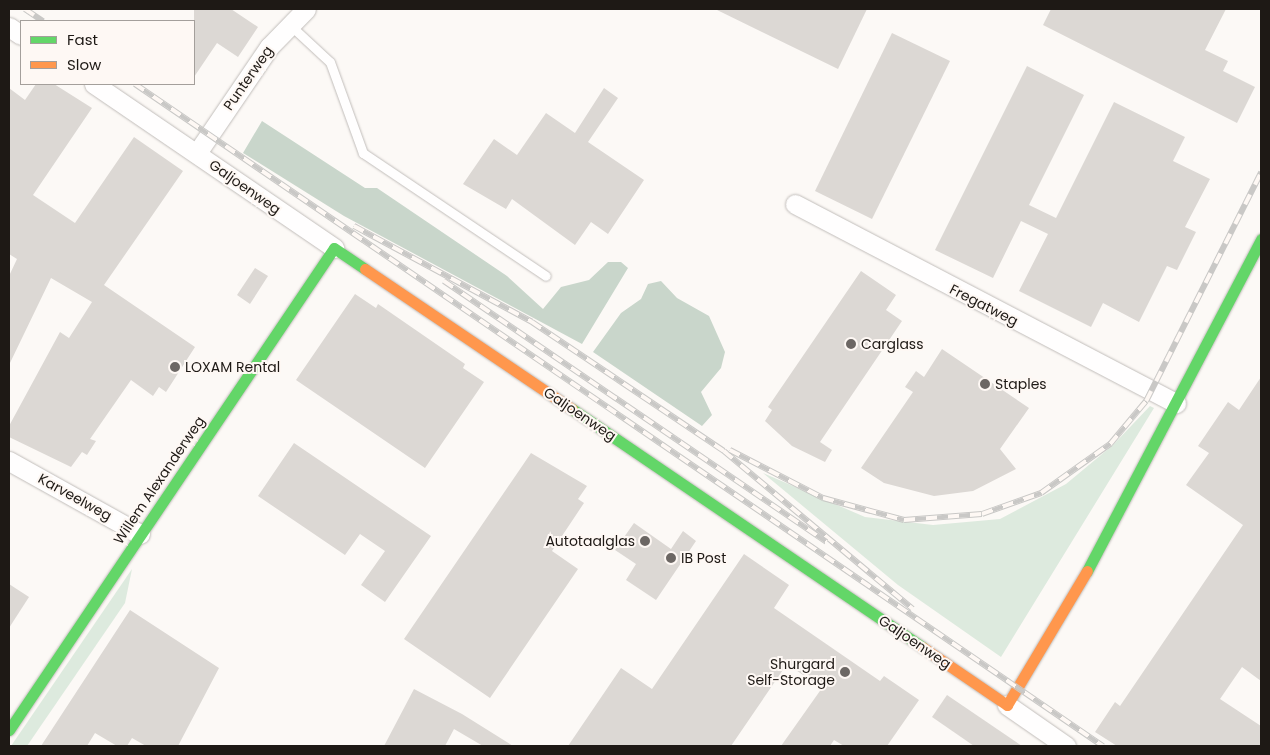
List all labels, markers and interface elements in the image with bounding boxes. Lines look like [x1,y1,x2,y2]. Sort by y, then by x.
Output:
legend [20,20,195,85]
text: Fast [67,29,98,50]
street label: Punterweg [220,43,276,113]
text: Slow [67,54,101,75]
street label: Galjoenweg [206,156,284,218]
street label: Fregatweg [947,281,1021,329]
place label: Carglass [861,336,923,352]
marker: Carglass [845,338,857,350]
place label: LOXAM Rental [185,359,280,375]
marker: LOXAM Rental [169,361,181,373]
place label: Staples [995,376,1047,392]
marker: Staples [979,378,991,390]
street label: Galjoenweg [541,384,619,444]
street label: Willem Alexanderweg [110,413,208,547]
street label: Karveelweg [35,470,115,524]
place label: Autotaalglas [545,533,635,549]
marker: Autotaalglas [639,535,651,547]
place label: IB Post [681,550,726,566]
marker: IB Post [665,552,677,564]
street label: Galjoenweg [876,612,954,672]
place label: Shurgard Self-Storage [747,656,835,689]
marker: Shurgard Self-Storage [839,666,851,678]

